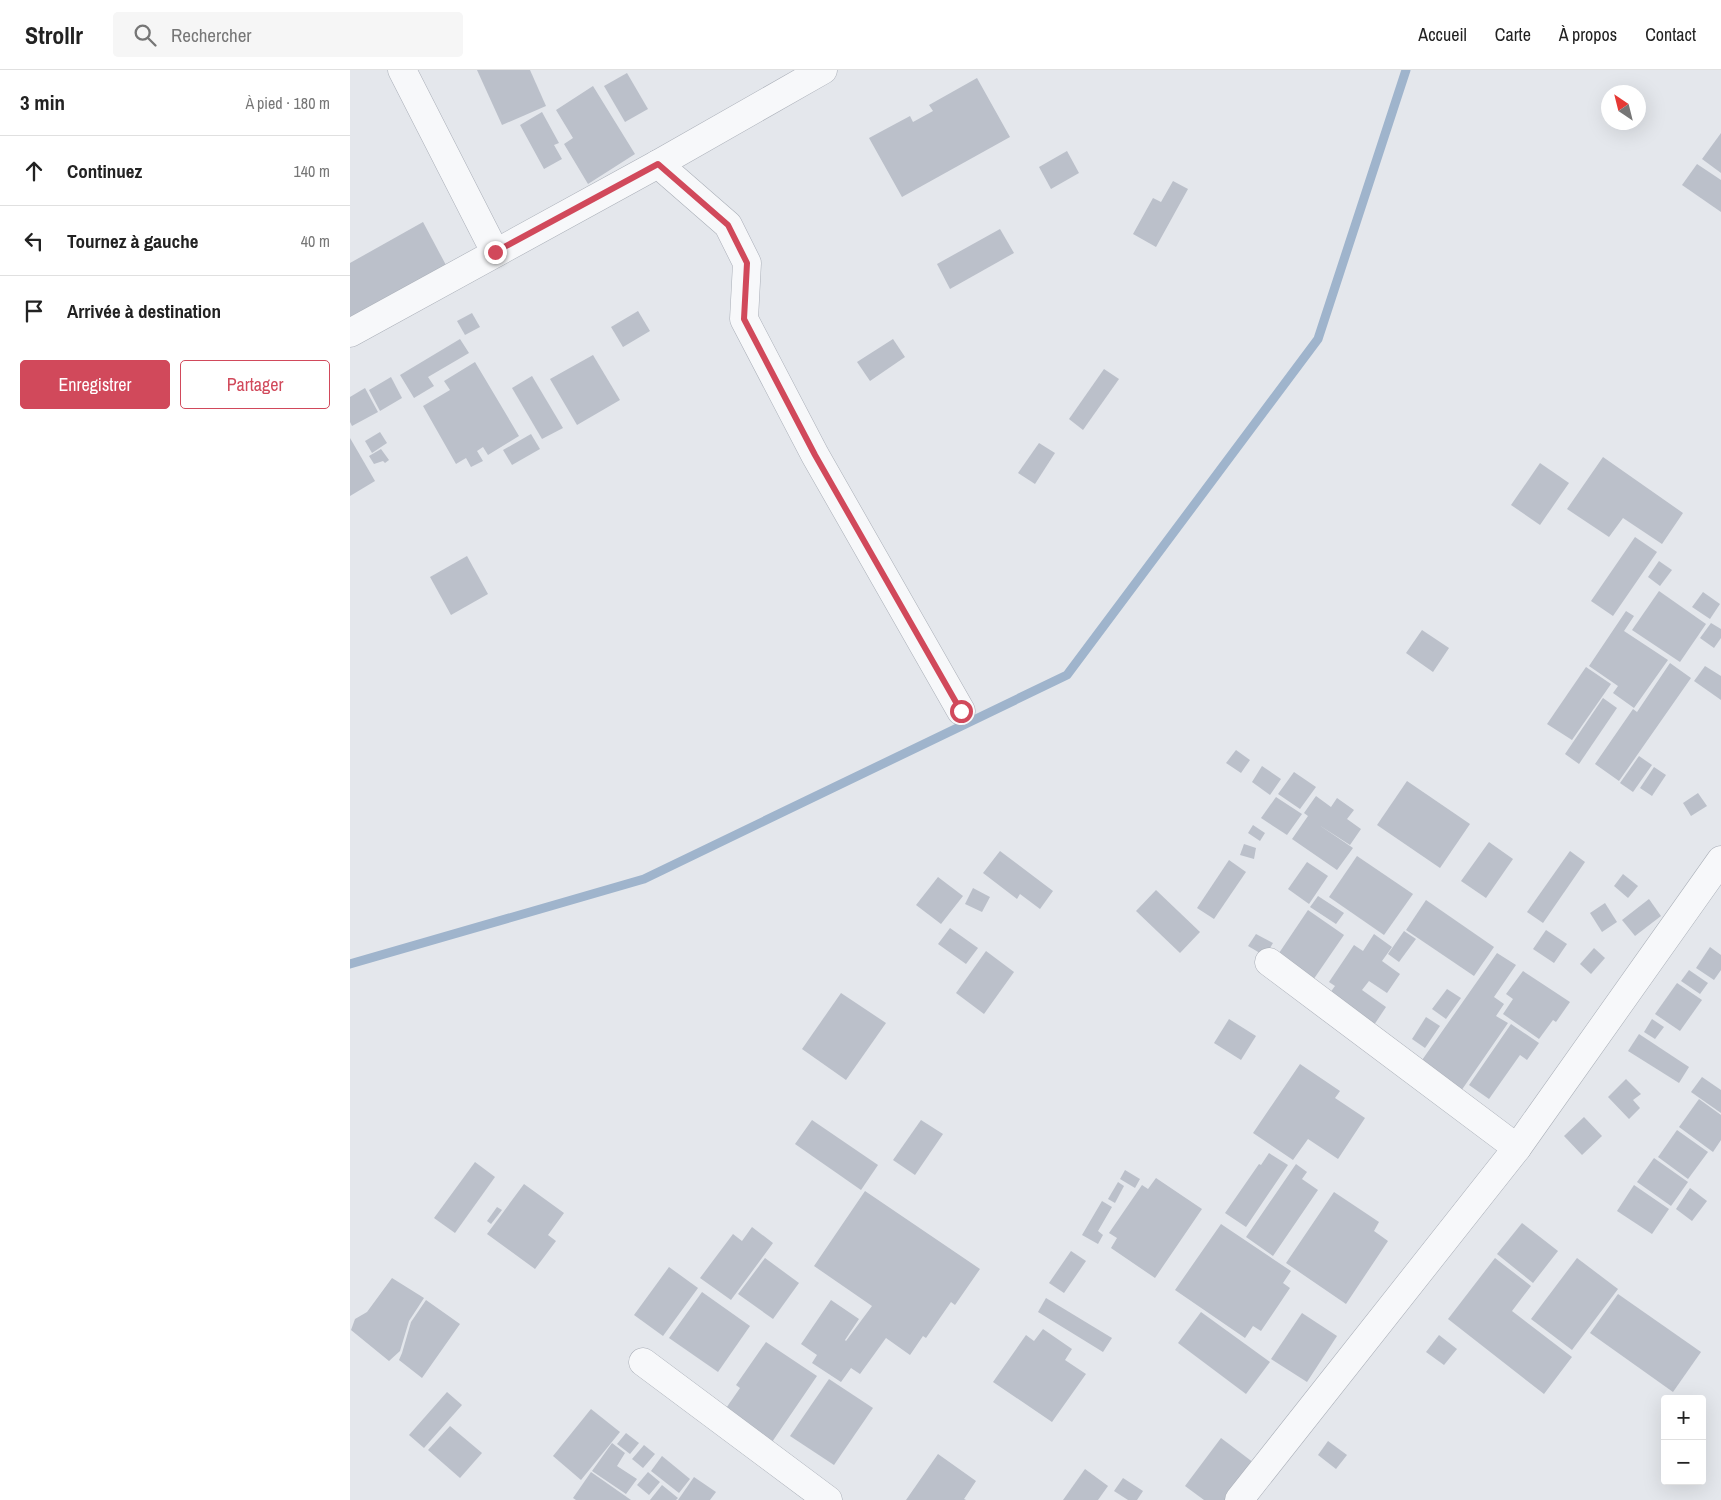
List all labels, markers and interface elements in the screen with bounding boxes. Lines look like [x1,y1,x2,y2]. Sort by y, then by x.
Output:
search box [113,12,463,57]
text: Strollr [25,19,83,51]
icon: search [131,21,159,49]
text: Rechercher [171,22,252,48]
text: Accueil [1418,22,1467,47]
text: Carte [1495,22,1531,47]
text: À propos [1559,22,1617,47]
text: Contact [1645,22,1696,47]
north arrow [1601,85,1646,130]
text: 3 min [20,88,65,117]
text: À pied · 180 m [245,92,330,114]
icon: ahead [20,157,48,185]
text: Continuez [67,158,142,184]
text: 140 m [294,160,330,182]
icon: left [20,227,48,255]
text: Tournez à gauche [67,228,198,254]
text: 40 m [301,230,330,252]
route end [484,241,507,264]
icon: arrive [20,297,48,325]
text: Arrivée à destination [67,298,221,324]
button: Enregistrer [20,360,170,409]
button: Partager [180,360,330,409]
route start [950,700,973,723]
map controls [1661,1395,1706,1485]
button: + [1661,1395,1706,1440]
button: − [1661,1440,1706,1485]

